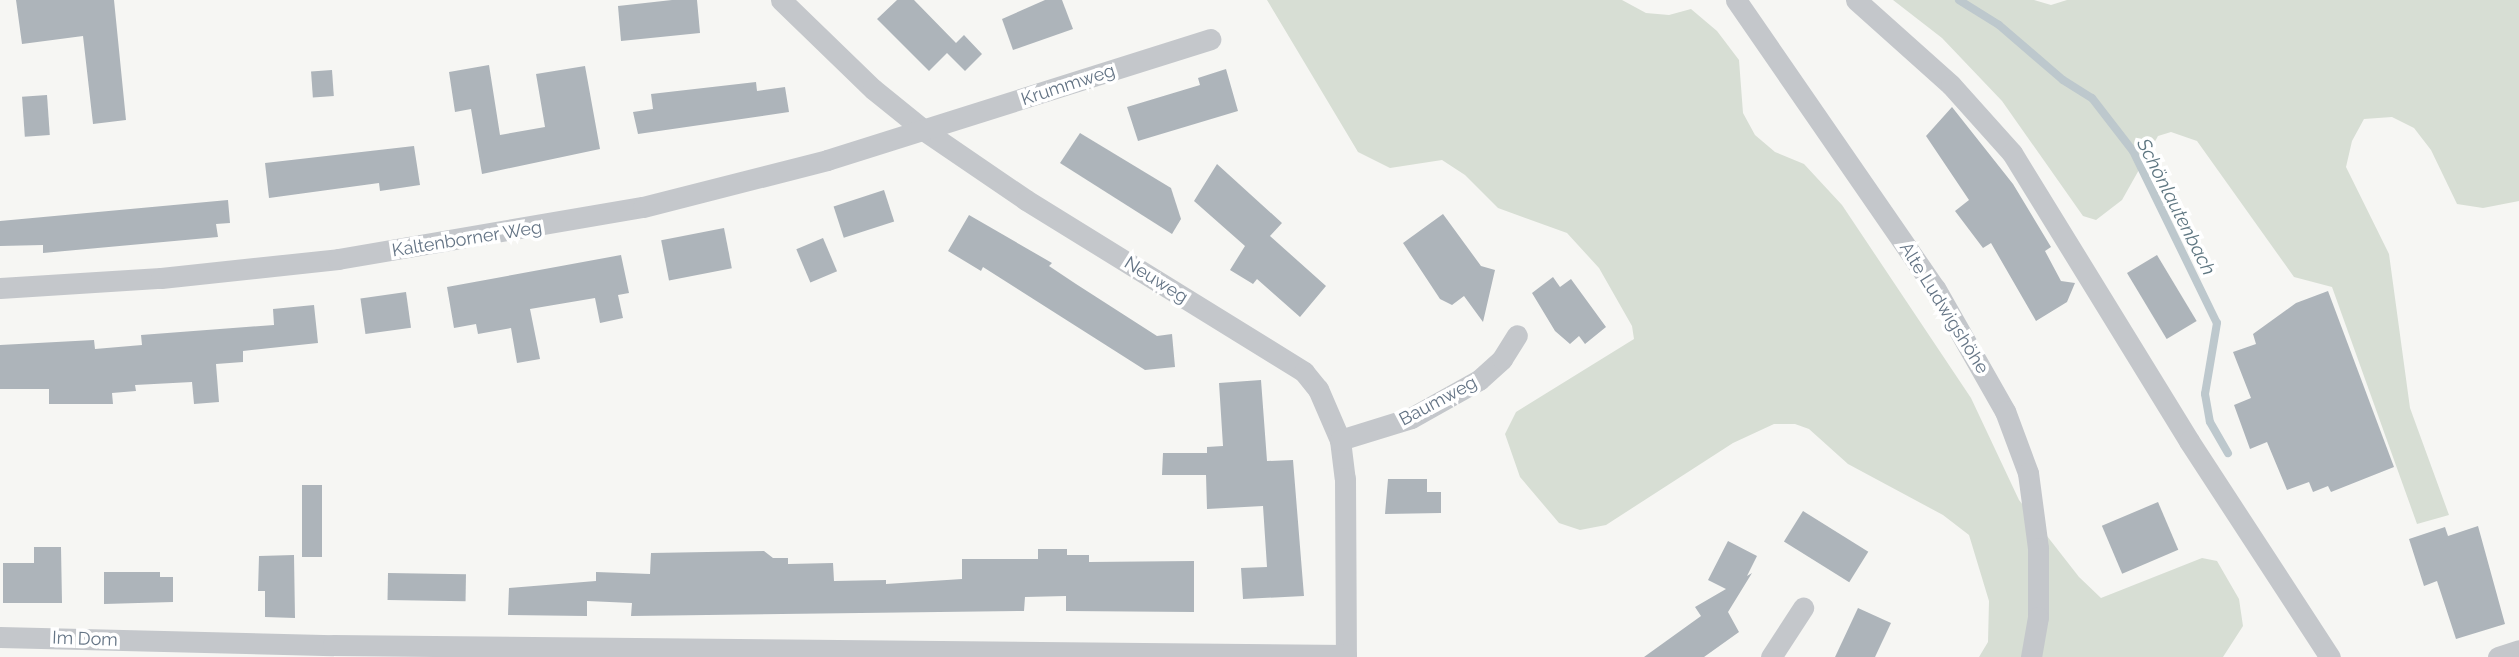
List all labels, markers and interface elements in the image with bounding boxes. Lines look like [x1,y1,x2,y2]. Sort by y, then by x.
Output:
street label: Krummweg [1018,60,1118,110]
water label: Schönlautenbach [2132,135,2220,279]
street label: Kaltenborner Weg [390,216,544,262]
street label: Alte Ludwigshöhe [1895,238,1993,378]
street label: Neuweg [1120,252,1192,308]
street label: Baumweg [1395,372,1481,430]
street label: Im Dom [52,627,118,651]

